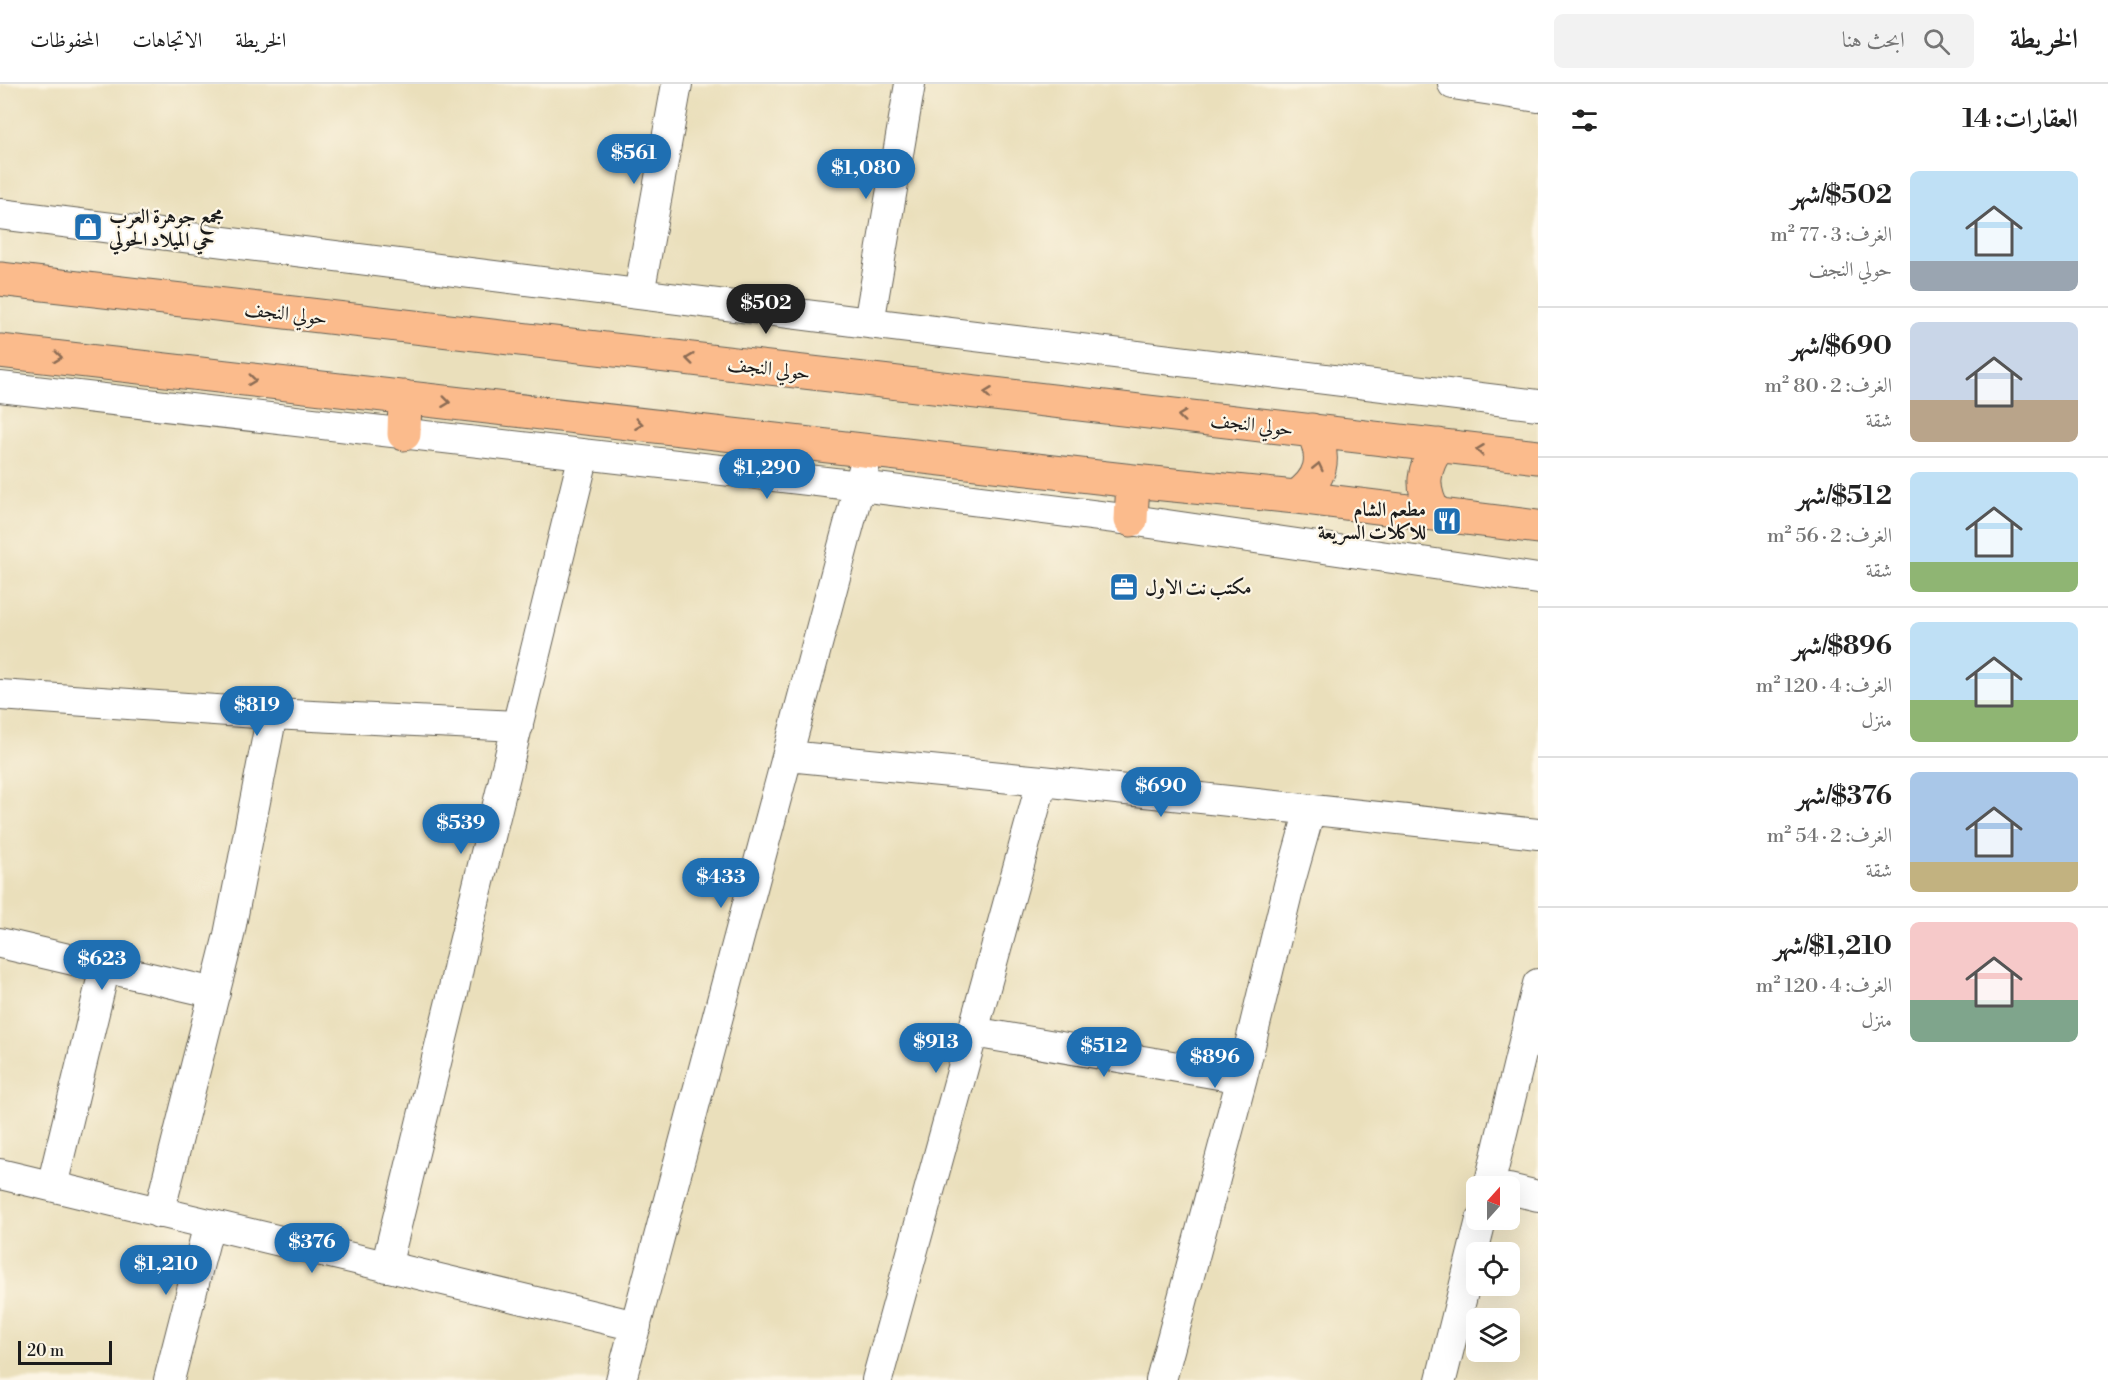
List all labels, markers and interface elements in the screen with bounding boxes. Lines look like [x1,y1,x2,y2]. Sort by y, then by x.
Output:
search box [1554,14,1974,68]
text: الخريطة [2010,22,2078,57]
icon: search [1920,25,1953,58]
text: ابحث هنا [1842,27,1905,54]
text: المحفوظات [30,28,99,54]
text: الاتجاهات [132,28,202,54]
text: الخريطة [235,28,286,54]
text: العقارات: 14 [1962,103,2078,135]
icon: filters [1568,104,1601,137]
pin: $561 [598,134,670,185]
text: $561 [611,141,657,166]
pin: $1,080 [817,149,915,200]
text: $1,080 [831,156,901,181]
text: $502/شهر [1791,179,1892,211]
icon: home [1958,195,2030,267]
place label: مجمع جوهرة العرب حي الميلاد الحولي [108,205,224,255]
shop icon: مجمع جوهرة العرب حي الميلاد الحولي [72,211,104,243]
text: الغرف: 3 · 77 m² [1770,223,1892,248]
text: حولي النجف [1809,258,1892,283]
pin: $502 [730,284,802,335]
text: $502 [740,291,792,316]
street label: حولي النجف [243,297,329,334]
text: $690/شهر [1790,330,1892,362]
icon: home [1958,346,2030,418]
one-way arrow [54,350,63,363]
street label: حولي النجف [726,352,812,389]
one-way arrow [686,353,695,365]
one-way arrow [247,373,256,385]
text: الغرف: 2 · 80 m² [1765,374,1892,399]
one-way arrow [984,387,993,400]
one-way arrow [441,395,450,408]
street label: حولي النجف [1209,408,1295,445]
text: شقة [1866,409,1892,434]
one-way arrow [1177,410,1186,422]
one-way arrow [635,418,644,430]
one-way arrow [1475,444,1484,457]
pin: $1,290 [718,449,816,500]
text: $1,290 [733,456,801,481]
one-way arrow [1311,462,1324,472]
text: $512/شهر [1796,480,1892,512]
icon: home [1958,496,2030,568]
place label: مطعم الشام للاكلات السريعة [1318,498,1426,546]
restaurant icon: مطعم الشام للاكلات السريعة [1431,505,1463,537]
text: الغرف: 2 · 56 m² [1767,524,1892,549]
text: شقة [1866,559,1892,584]
office icon: مكتب نت الاول [1108,571,1140,603]
place label: مكتب نت الاول [1145,576,1252,601]
text: $896/شهر [1792,630,1892,662]
icon: home [1958,646,2030,718]
text: الغرف: 4 · 120 m² [1756,674,1892,699]
pin: $819 [221,686,293,737]
text: $819 [234,693,280,718]
text: منزل [1861,709,1892,734]
pin: $690 [1125,767,1197,818]
text: $690 [1135,774,1187,799]
text: $376/شهر [1796,780,1892,812]
icon: home [1958,796,2030,868]
pin: $539 [425,804,497,855]
text: $539 [437,811,485,836]
text: الغرف: 2 · 54 m² [1767,824,1892,849]
pin: $433 [685,858,757,909]
text: شقة [1866,859,1892,884]
text: $433 [696,865,746,890]
text: $1,210/شهر [1774,930,1892,962]
pin: $623 [66,940,138,991]
icon: home [1958,946,2030,1018]
text: $623 [77,947,127,972]
text: الغرف: 4 · 120 m² [1756,974,1892,999]
text: منزل [1861,1009,1892,1034]
pin: $913 [900,1023,972,1074]
pin: $512 [1068,1027,1140,1078]
text: $913 [913,1030,959,1055]
text: $512 [1081,1034,1127,1059]
pin: $896 [1179,1038,1251,1089]
text: $896 [1190,1045,1240,1070]
north arrow [1466,1176,1520,1230]
map controls [1466,1176,1520,1362]
pin: $376 [276,1223,348,1274]
text: $376 [289,1230,335,1255]
button: locate [1466,1242,1520,1296]
pin: $1,210 [117,1245,215,1296]
text: $1,210 [134,1252,198,1277]
button: layers [1466,1308,1520,1362]
scale bar [18,1338,112,1366]
text: 20 m [27,1341,64,1361]

